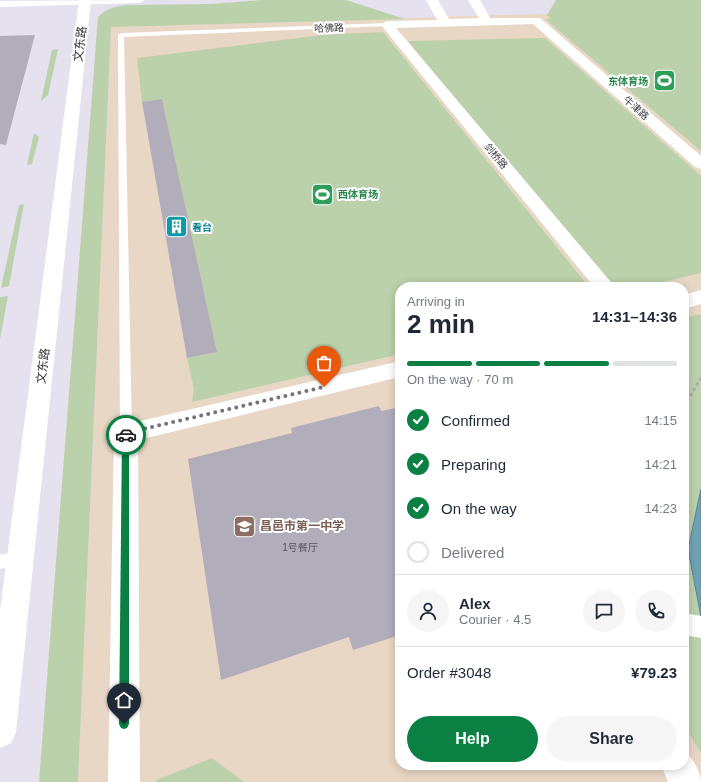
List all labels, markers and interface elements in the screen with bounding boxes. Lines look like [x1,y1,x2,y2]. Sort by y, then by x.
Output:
street label: 哈佛路 [314,22,344,34]
street label: 文东路 [71,25,89,63]
sports icon: 东体育场 [651,68,677,94]
place label: 东体育场 [608,76,648,87]
street label: 牛津路 [621,94,651,122]
street label: 剑桥路 [482,141,510,171]
sports icon: 西体育场 [310,181,336,207]
place label: 西体育场 [338,189,378,200]
building icon: 看台 [164,214,190,240]
place label: 看台 [192,222,212,233]
text: Arriving in [407,294,465,309]
text: 14:31–14:36 [592,308,677,325]
text: 2 min [407,309,475,339]
pin [307,346,341,387]
street label: 文东路 [34,347,52,385]
icon: bag [313,352,335,374]
text: On the way · 70 m [407,372,513,387]
icon: check [407,409,429,431]
text: Confirmed [441,412,510,429]
text: 14:15 [644,413,677,428]
courier [106,415,146,455]
icon: car [115,424,137,446]
icon: check [407,453,429,475]
text: Preparing [441,456,506,473]
text: 14:21 [644,457,677,472]
icon: check [407,497,429,519]
text: On the way [441,500,517,517]
text: 14:23 [644,501,677,516]
school or university icon: 昌邑市第一中学 [232,513,258,539]
place label: 昌邑市第一中学 [260,519,344,533]
house number: 1号餐厅 [282,542,318,553]
text: Delivered [441,544,504,561]
button: person [407,590,449,632]
button: chat [583,590,625,632]
button: phone [635,590,677,632]
text: Alex [459,595,491,612]
text: Courier · 4.5 [459,612,531,627]
text: Order #3048 [407,664,491,681]
text: ¥79.23 [631,664,677,681]
pin [107,683,141,724]
icon: home [113,689,135,711]
button: Help [407,716,538,762]
button: Share [546,716,677,762]

